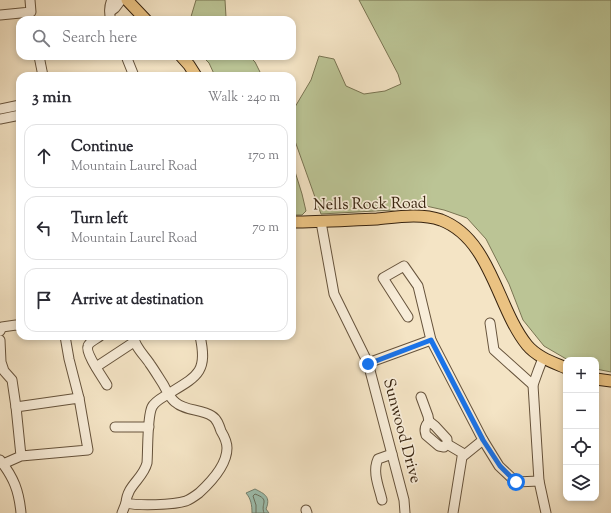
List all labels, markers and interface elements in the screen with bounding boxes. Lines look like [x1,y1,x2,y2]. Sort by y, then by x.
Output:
search box [16,16,296,60]
icon: search [30,27,52,49]
text: Search here [62,28,137,49]
text: 3 min [32,86,71,110]
text: Walk · 240 m [208,89,280,107]
text: Continue [71,137,133,158]
icon: ahead [33,145,55,167]
text: 170 m [248,147,279,165]
text: Mountain Laurel Road [71,158,197,176]
street label: Nells Rock Road [313,193,427,217]
text: Turn left [71,209,128,230]
icon: left [33,217,55,239]
text: 70 m [252,219,279,237]
text: Mountain Laurel Road [71,230,197,248]
icon: arrive [33,289,55,311]
text: Arrive at destination [71,290,204,311]
route end [359,355,377,373]
map controls [563,357,599,501]
button: + [563,357,599,393]
street label: Sunwood Drive [376,376,426,486]
button: − [563,393,599,429]
button: locate [563,429,599,465]
button: layers [563,465,599,501]
route start [507,473,525,491]

